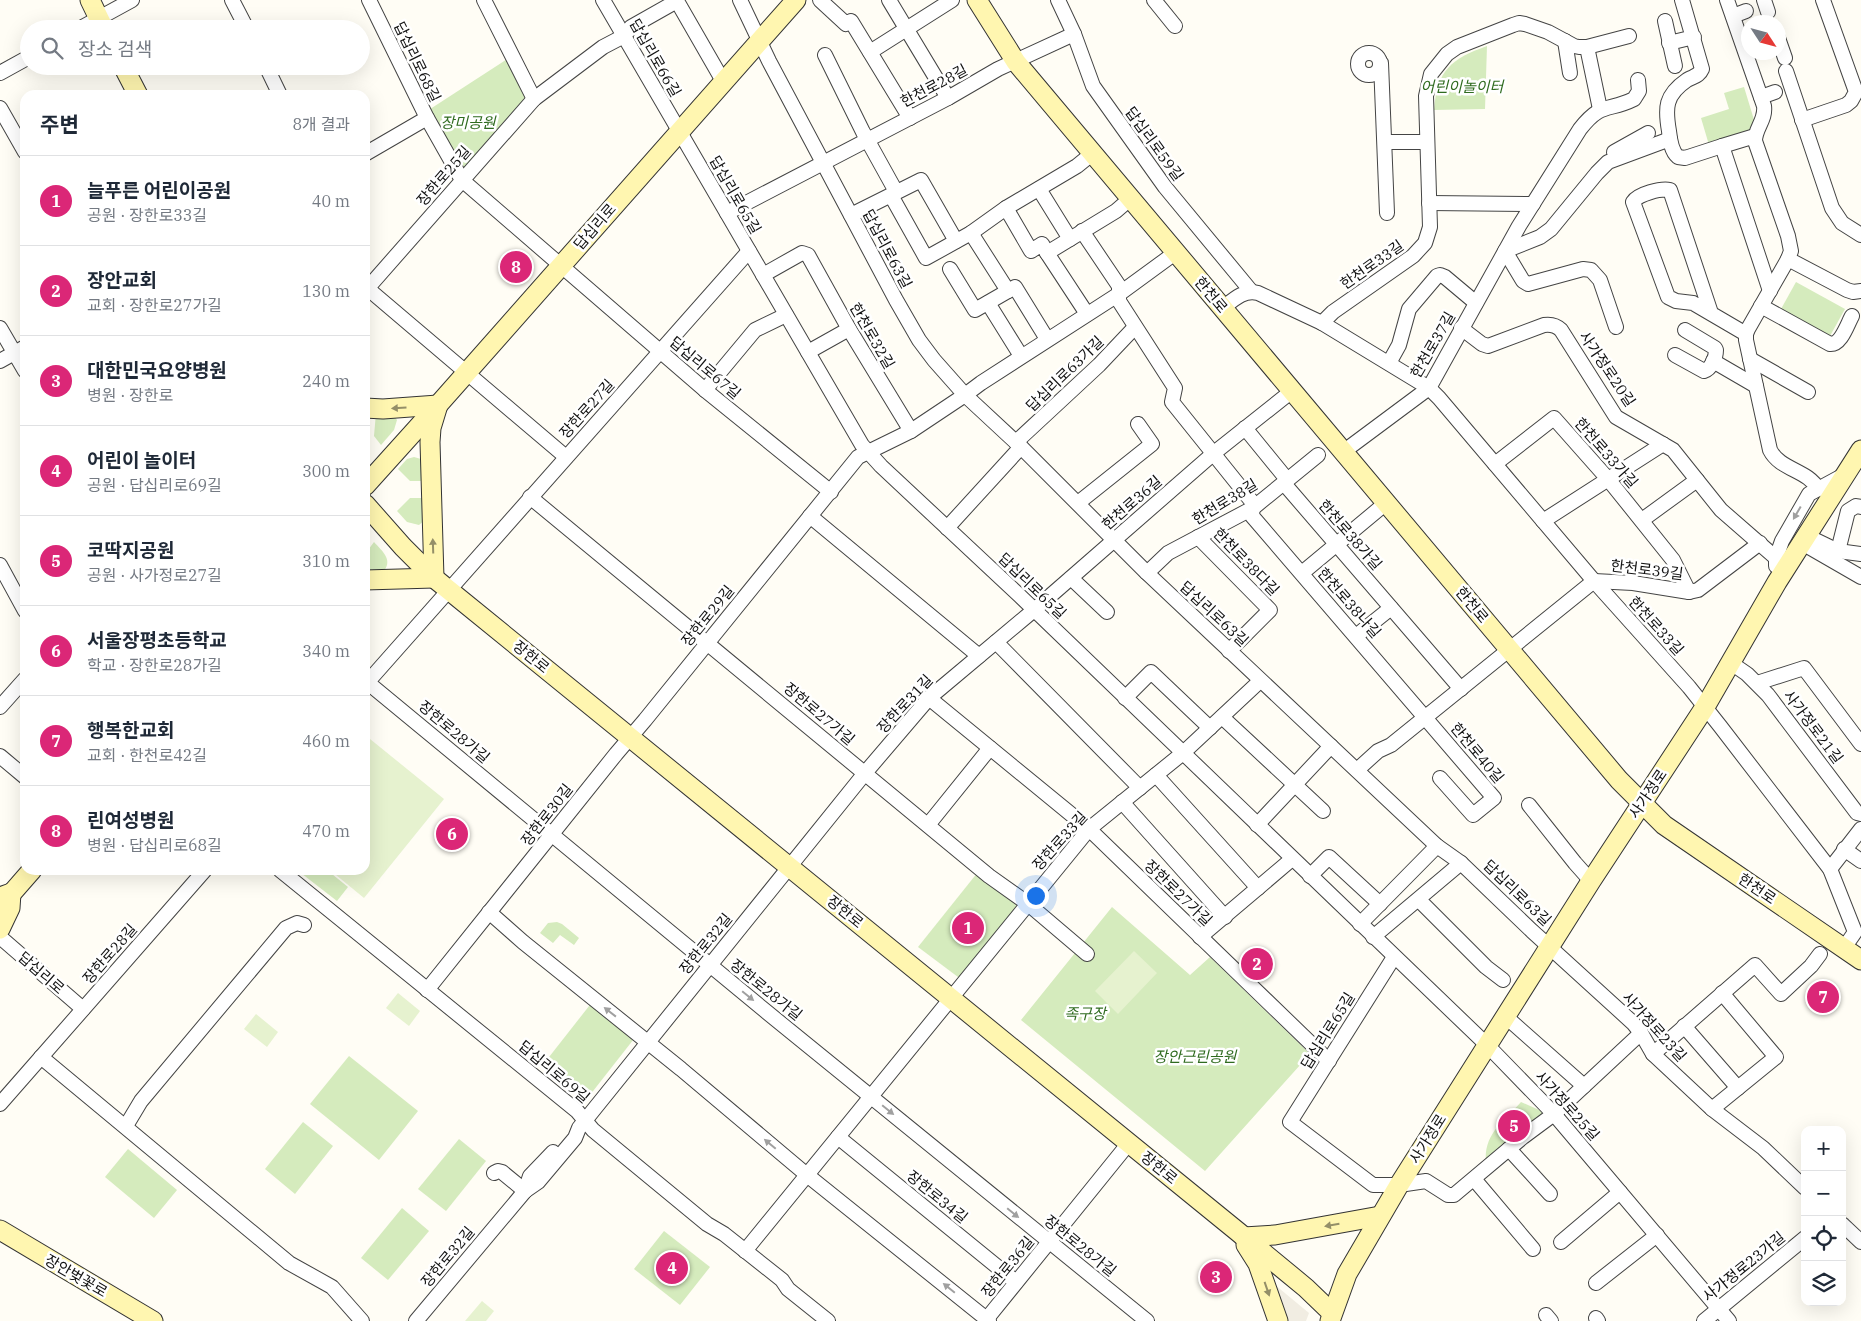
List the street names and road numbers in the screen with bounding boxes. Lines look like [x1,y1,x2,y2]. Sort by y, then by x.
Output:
street label: 답십리로66길 [625,15,685,100]
street label: 답십리로68길 [390,19,445,105]
street label: 한천로28길 [897,60,971,111]
street label: 답십리로59길 [1121,103,1188,184]
street label: 장한로25길 [412,142,475,210]
street label: 답십리로65길 [705,152,765,237]
street label: 답십리로 [569,200,620,254]
street label: 답십리로63길 [859,206,916,292]
street label: 한천로33길 [1336,236,1407,293]
street label: 한천로 [1191,273,1232,317]
street label: 한천로32길 [846,299,899,372]
street label: 한천로37길 [1406,308,1459,381]
street label: 사가정로20길 [1575,327,1640,410]
street label: 답십리로67길 [666,332,745,403]
street label: 답십리로63가길 [1022,332,1108,415]
street label: 장한로27길 [555,375,618,442]
street label: 한천로33가길 [1571,414,1642,492]
street label: 한천로36길 [1098,471,1166,534]
street label: 한천로38길 [1188,475,1261,529]
street label: 한천로38가길 [1315,496,1386,574]
street label: 한천로38다길 [1209,524,1283,600]
street label: 답십리로65길 [994,549,1070,623]
street label: 한천로39길 [1610,556,1685,583]
street label: 한천로38나길 [1314,564,1385,642]
street label: 답십리로63길 [1176,577,1253,650]
street label: 장한로29길 [677,581,738,650]
street label: 한천로 [1452,583,1493,627]
street label: 한천로33길 [1625,592,1688,659]
street label: 장한로 [509,636,553,677]
street label: 장한로31길 [873,670,937,737]
street label: 장한로27가길 [780,678,859,749]
street label: 사가정로21길 [1780,686,1847,767]
street label: 장한로28가길 [415,696,494,767]
street label: 한천로40길 [1447,719,1508,787]
street label: 사가정로 [1624,766,1671,822]
street label: 장한로30길 [517,780,577,849]
street label: 장한로33길 [1028,807,1091,874]
street label: 장한로27가길 [1140,856,1216,930]
street label: 답십리로63길 [1479,856,1555,930]
street label: 한천로 [1735,869,1780,908]
street label: 장한로 [823,891,867,932]
street label: 장한로32길 [675,909,736,978]
street label: 장한로28길 [78,920,141,988]
street label: 답십리로 [14,947,68,998]
street label: 장한로28가길 [727,955,806,1024]
street label: 사가정로23길 [1618,988,1691,1065]
street label: 답십리로65길 [1296,989,1359,1073]
street label: 답십리로69길 [515,1036,594,1107]
street label: 사가정로25길 [1531,1067,1604,1144]
street label: 사가정로 [1405,1110,1450,1167]
street label: 장한로 [1137,1147,1181,1188]
street label: 장한로34길 [903,1166,972,1227]
street label: 장한로28가길 [1041,1211,1120,1280]
street label: 장한로32길 [417,1223,478,1291]
street label: 사가정로23가길 [1699,1228,1789,1306]
street label: 장한로36길 [977,1232,1038,1301]
street label: 장안벚꽃로 [42,1250,111,1301]

